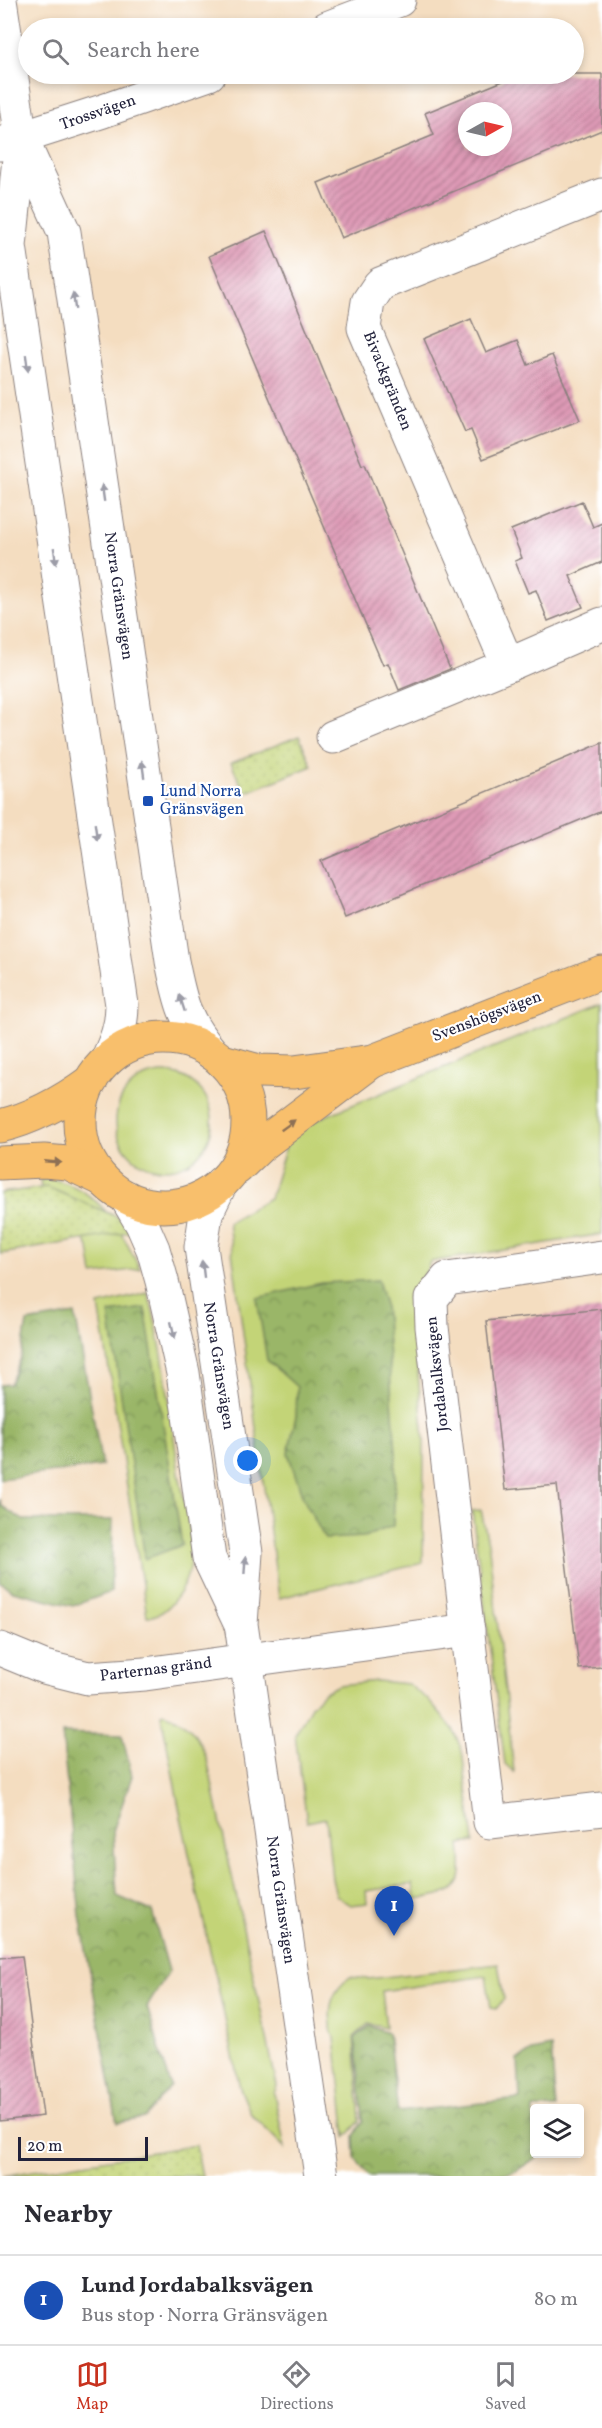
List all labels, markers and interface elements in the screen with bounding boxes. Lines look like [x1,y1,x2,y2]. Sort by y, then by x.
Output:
search box [18,18,584,84]
icon: search [39,35,72,68]
text: Search here [87,36,200,67]
street label: Trossvägen [57,90,139,136]
north arrow [458,102,512,156]
one-way arrow [70,291,79,310]
street label: Bivackgränden [357,328,417,434]
one-way arrow [23,354,32,373]
one-way arrow [98,484,107,503]
street label: Norra Gränsvägen [98,531,138,661]
one-way arrow [51,547,60,566]
one-way arrow [139,760,148,779]
place label: Lund Norra Gränsvägen [160,781,244,821]
marker: Lund Norra Gränsvägen [141,794,155,808]
one-way arrow [91,823,100,842]
street label: Svenshögsvägen [429,986,545,1048]
one-way arrow [177,994,186,1012]
one-way arrow [279,1119,295,1131]
one-way arrow [44,1157,63,1167]
one-way arrow [199,1259,208,1278]
street label: Norra Gränsvägen [197,1301,239,1431]
street label: Jordabalksvägen [421,1315,455,1433]
one-way arrow [169,1321,178,1340]
your location [233,1446,262,1475]
one-way arrow [240,1556,250,1575]
street label: Parternas gränd [99,1652,213,1688]
street label: Norra Gränsvägen [260,1835,300,1965]
pin: 1 [374,1886,414,1936]
map controls [530,2104,584,2158]
button: layers [530,2104,584,2158]
scale bar [18,2134,148,2162]
text: 20 m [27,2136,62,2158]
text: Nearby [24,2197,113,2233]
text: Lund Jordabalksvägen [81,2271,313,2302]
text: 1 [39,2286,48,2314]
text: 80 m [534,2286,578,2314]
text: Bus stop · Norra Gränsvägen [81,2302,328,2330]
tab: Map [76,2358,109,2416]
tab: Directions [260,2358,334,2416]
tab: Saved [485,2358,526,2416]

